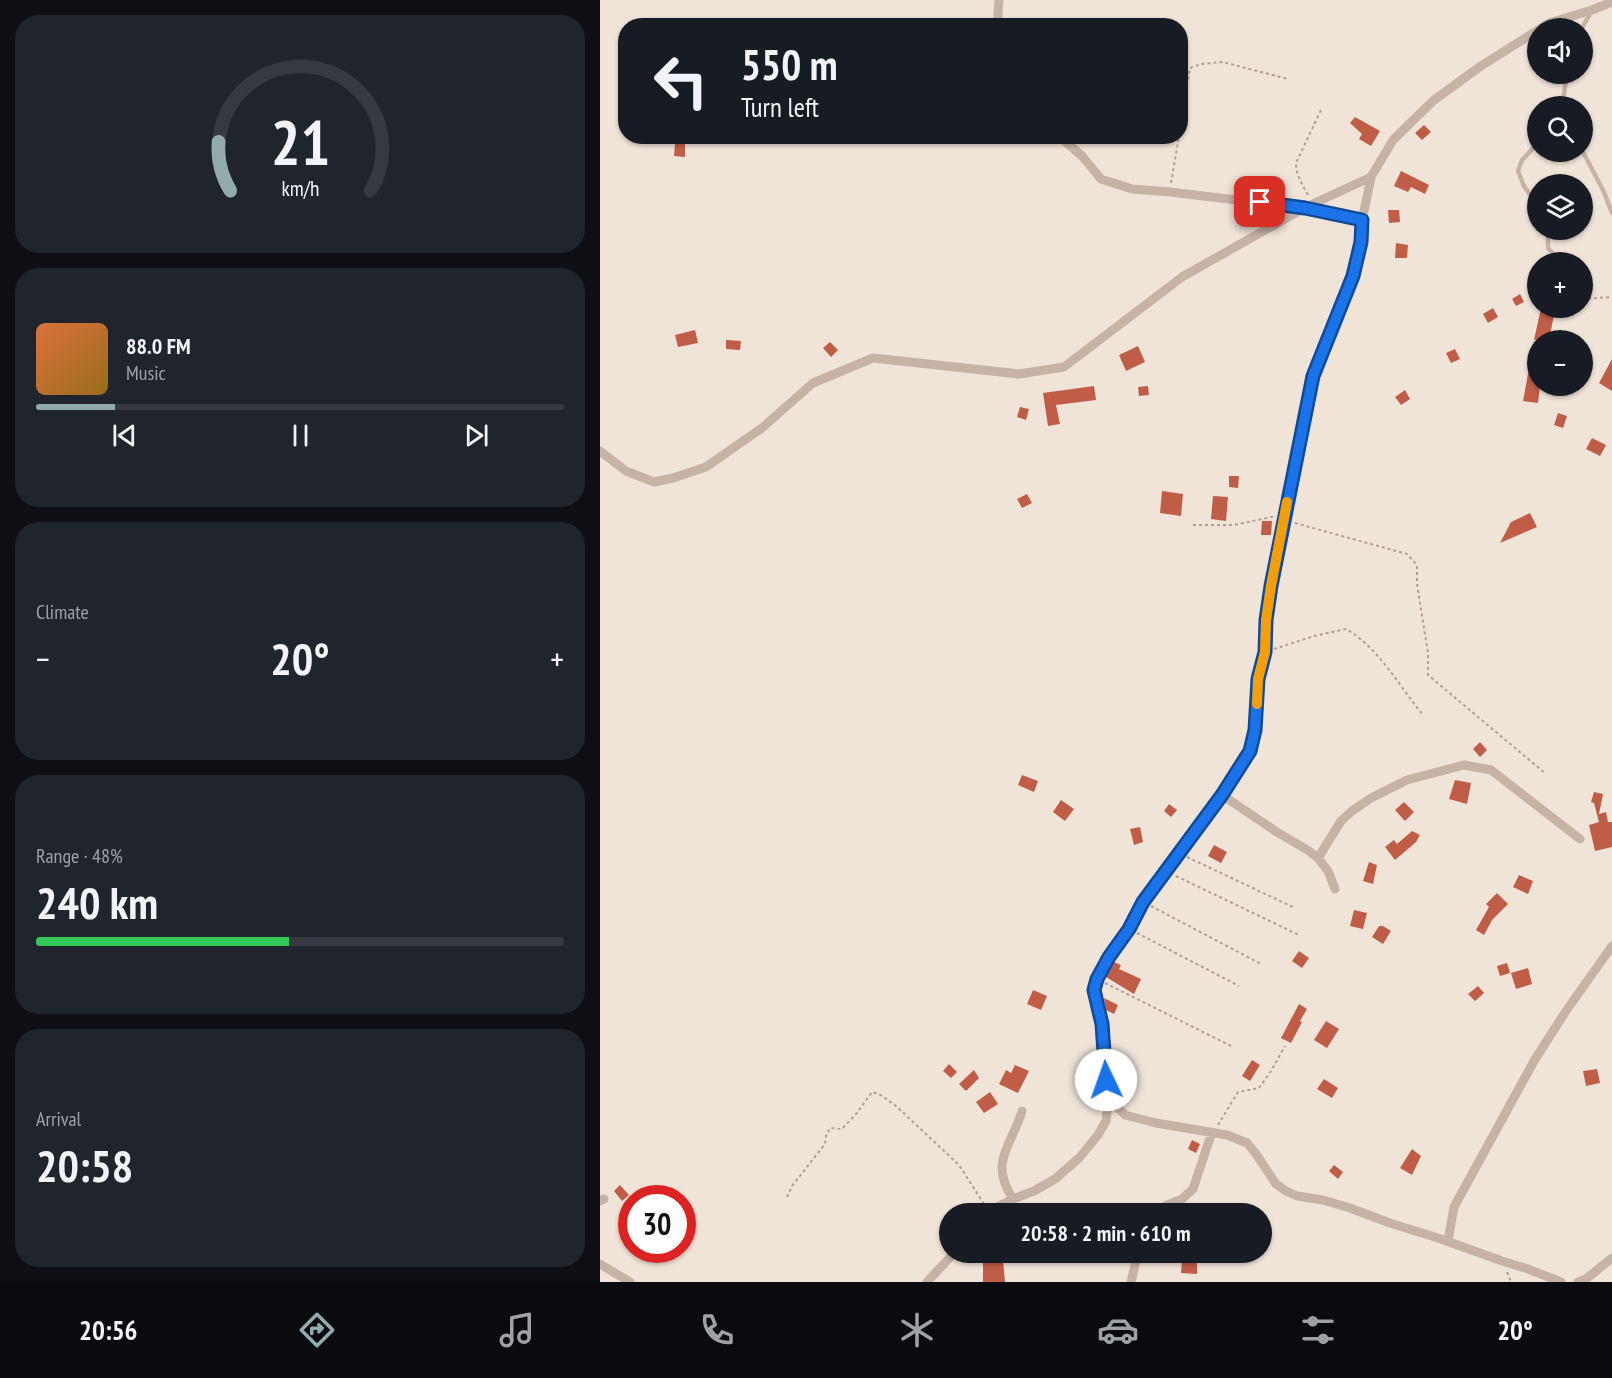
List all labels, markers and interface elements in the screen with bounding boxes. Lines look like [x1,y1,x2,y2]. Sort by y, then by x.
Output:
map controls [1527,18,1593,396]
button: sound [1527,18,1593,84]
text: 550 m [741,37,838,92]
icon: left [642,42,720,120]
text: Turn left [741,90,819,124]
button: search [1527,96,1593,162]
text: 21 [270,101,330,182]
button: layers [1527,174,1593,240]
text: km/h [281,175,319,203]
pin [1234,176,1285,227]
icon: arrive [1243,185,1276,218]
button: + [1527,252,1593,318]
button: − [1527,330,1593,396]
text: 88.0 FM [126,332,191,360]
text: Music [126,360,166,386]
icon: previous [108,419,141,452]
icon: pause [284,419,317,452]
icon: next [460,419,493,452]
text: Climate [36,599,89,625]
text: 20° [270,629,330,687]
text: − [36,637,50,680]
text: + [550,637,564,680]
text: Range · 48% [36,843,123,869]
text: 240 km [36,873,158,931]
position arrow [1074,1048,1138,1112]
text: Arrival [36,1106,81,1132]
text: 20:58 [36,1136,133,1194]
speed limit sign: 30 [618,1185,696,1263]
text: 20:58 · 2 min · 610 m [1020,1219,1191,1247]
icon: directions [296,1309,338,1351]
icon: music [496,1309,538,1351]
icon: phone [696,1309,738,1351]
icon: climate [896,1309,938,1351]
icon: car [1097,1309,1139,1351]
icon: filters [1297,1309,1339,1351]
text: 20:56 [79,1313,138,1347]
text: 20° [1497,1313,1533,1347]

